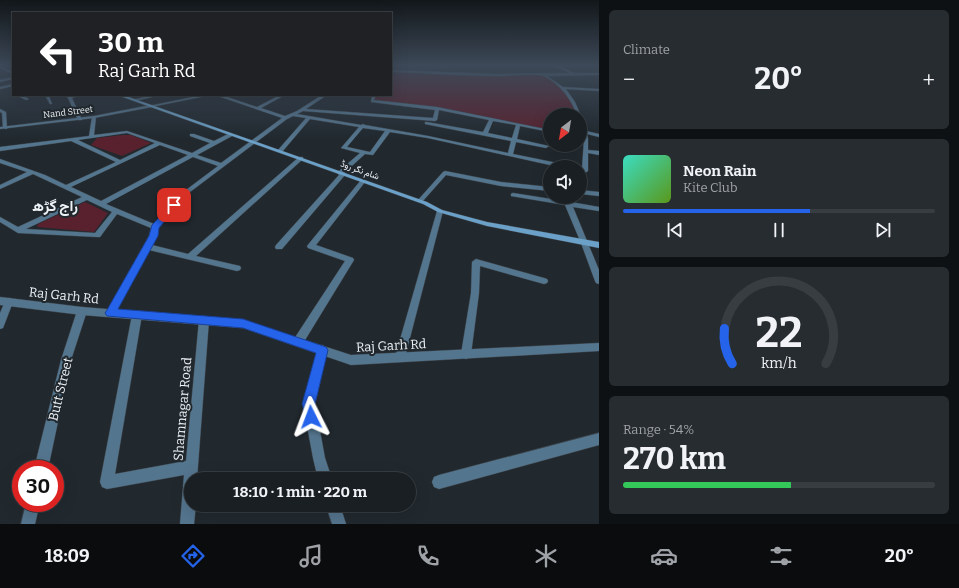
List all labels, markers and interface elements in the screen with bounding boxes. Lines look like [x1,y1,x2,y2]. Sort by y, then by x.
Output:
text: 30 m [98,26,164,59]
icon: left [32,28,84,80]
text: Climate [623,42,670,57]
text: Raj Garh Rd [98,60,195,82]
text: 20° [754,61,803,97]
text: − [623,66,635,93]
text: + [922,66,935,93]
street label: Nand Street [42,104,94,120]
north arrow [543,108,587,152]
map controls [543,108,587,204]
street label: شام نگر روڈ [339,158,381,183]
button: sound [543,160,587,204]
text: Neon Rain [683,162,756,180]
text: Kite Club [683,180,737,195]
pin [157,188,191,222]
icon: arrive [163,194,185,216]
district label: راج گڑھ [32,197,78,216]
icon: previous [664,219,686,241]
icon: pause [768,219,790,241]
icon: next [872,219,894,241]
street label: Raj Garh Rd [28,284,100,307]
text: 22 [756,308,802,358]
street label: Raj Garh Rd [356,336,427,355]
text: km/h [761,355,797,372]
street label: Butt Street [45,356,76,422]
street label: Shamnagar Road [170,356,195,461]
position arrow [290,396,332,438]
text: Range · 54% [623,422,694,437]
text: 270 km [623,441,726,477]
speed limit sign: 30 [12,460,64,512]
text: 18:10 · 1 min · 220 m [233,483,367,501]
icon: directions [179,542,207,570]
icon: music [297,542,325,570]
icon: phone [414,542,442,570]
icon: climate [532,542,560,570]
icon: car [650,542,678,570]
icon: filters [767,542,795,570]
text: 18:09 [45,545,90,567]
text: 20° [885,545,914,567]

